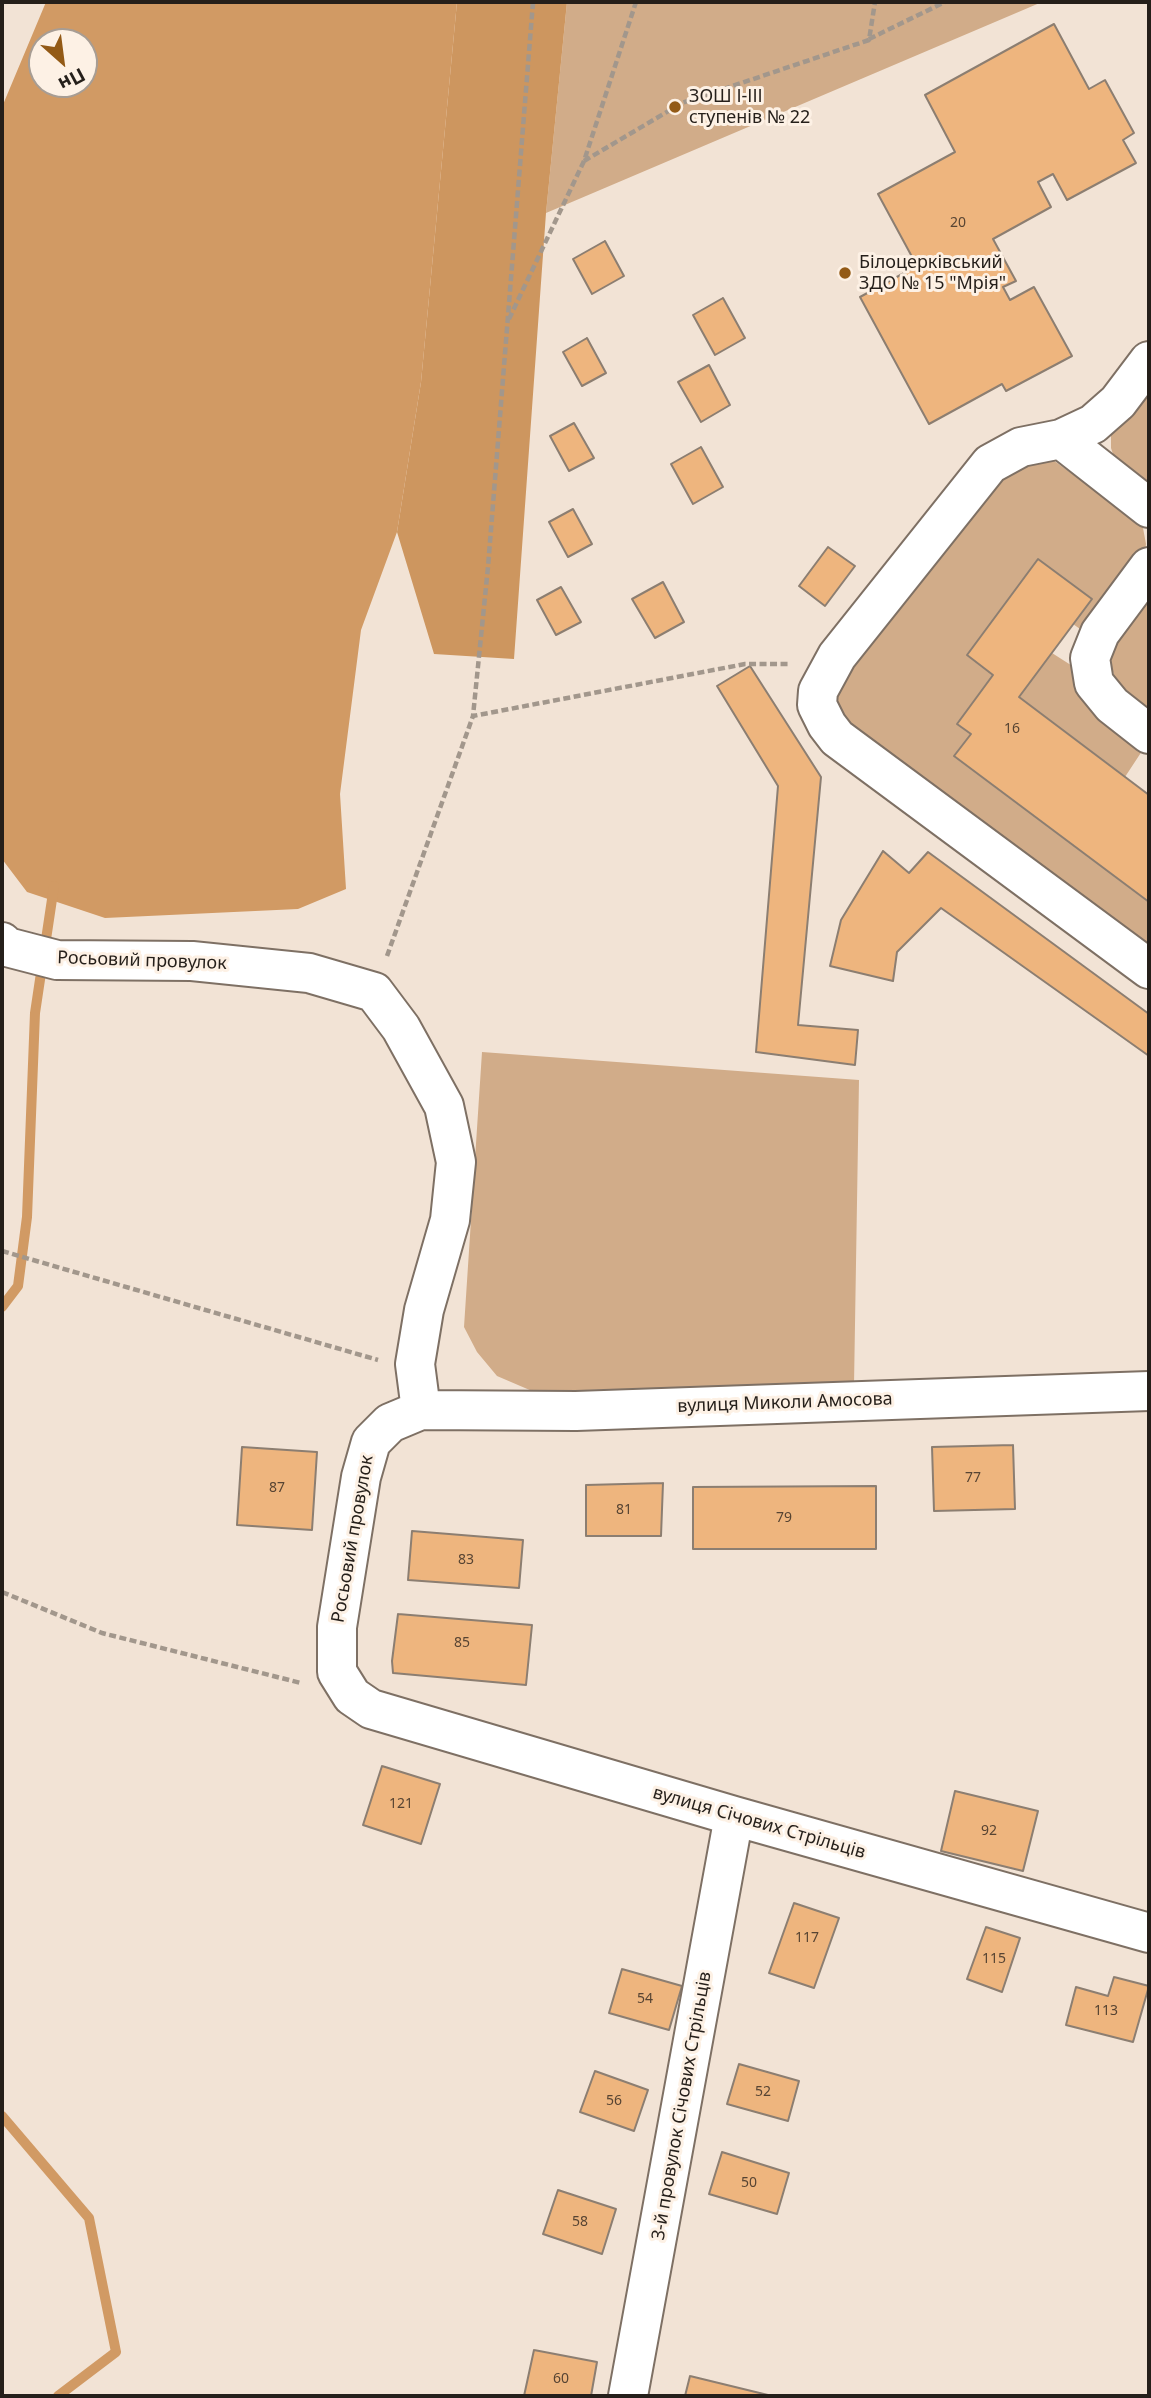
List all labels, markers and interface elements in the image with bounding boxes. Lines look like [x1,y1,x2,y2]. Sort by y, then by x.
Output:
north arrow [28,28,98,98]
text: Пн [54,62,90,98]
place label: ЗОШ І-ІІІ ступенів № 22 [689,86,810,128]
marker: ЗОШ І-ІІІ ступенів № 22 [667,99,683,115]
house number: 20 [950,215,966,231]
place label: Білоцерківський ЗДО № 15 "Мрія" [859,252,1006,294]
marker: Білоцерківський ЗДО № 15 "Мрія" [837,265,853,281]
house number: 16 [1004,721,1020,737]
street label: Росьовий провулок [57,947,227,975]
street label: вулиця Миколи Амосова [677,1388,893,1418]
street label: Росьовий провулок [328,1454,378,1624]
house number: 77 [965,1470,981,1486]
house number: 87 [269,1480,285,1496]
house number: 81 [616,1502,632,1518]
house number: 79 [776,1510,792,1526]
house number: 83 [458,1552,474,1568]
house number: 85 [454,1635,470,1651]
street label: вулиця Січових Стрільців [650,1782,868,1864]
house number: 121 [389,1796,413,1812]
house number: 92 [981,1823,997,1839]
house number: 117 [795,1930,819,1946]
house number: 115 [982,1951,1006,1967]
street label: 3-й провулок Січових Стрільців [648,1970,716,2242]
house number: 54 [637,1991,653,2007]
house number: 113 [1094,2003,1118,2019]
house number: 52 [755,2084,771,2100]
house number: 56 [606,2093,622,2109]
house number: 50 [741,2175,757,2191]
house number: 58 [572,2214,588,2230]
house number: 60 [553,2371,569,2387]

